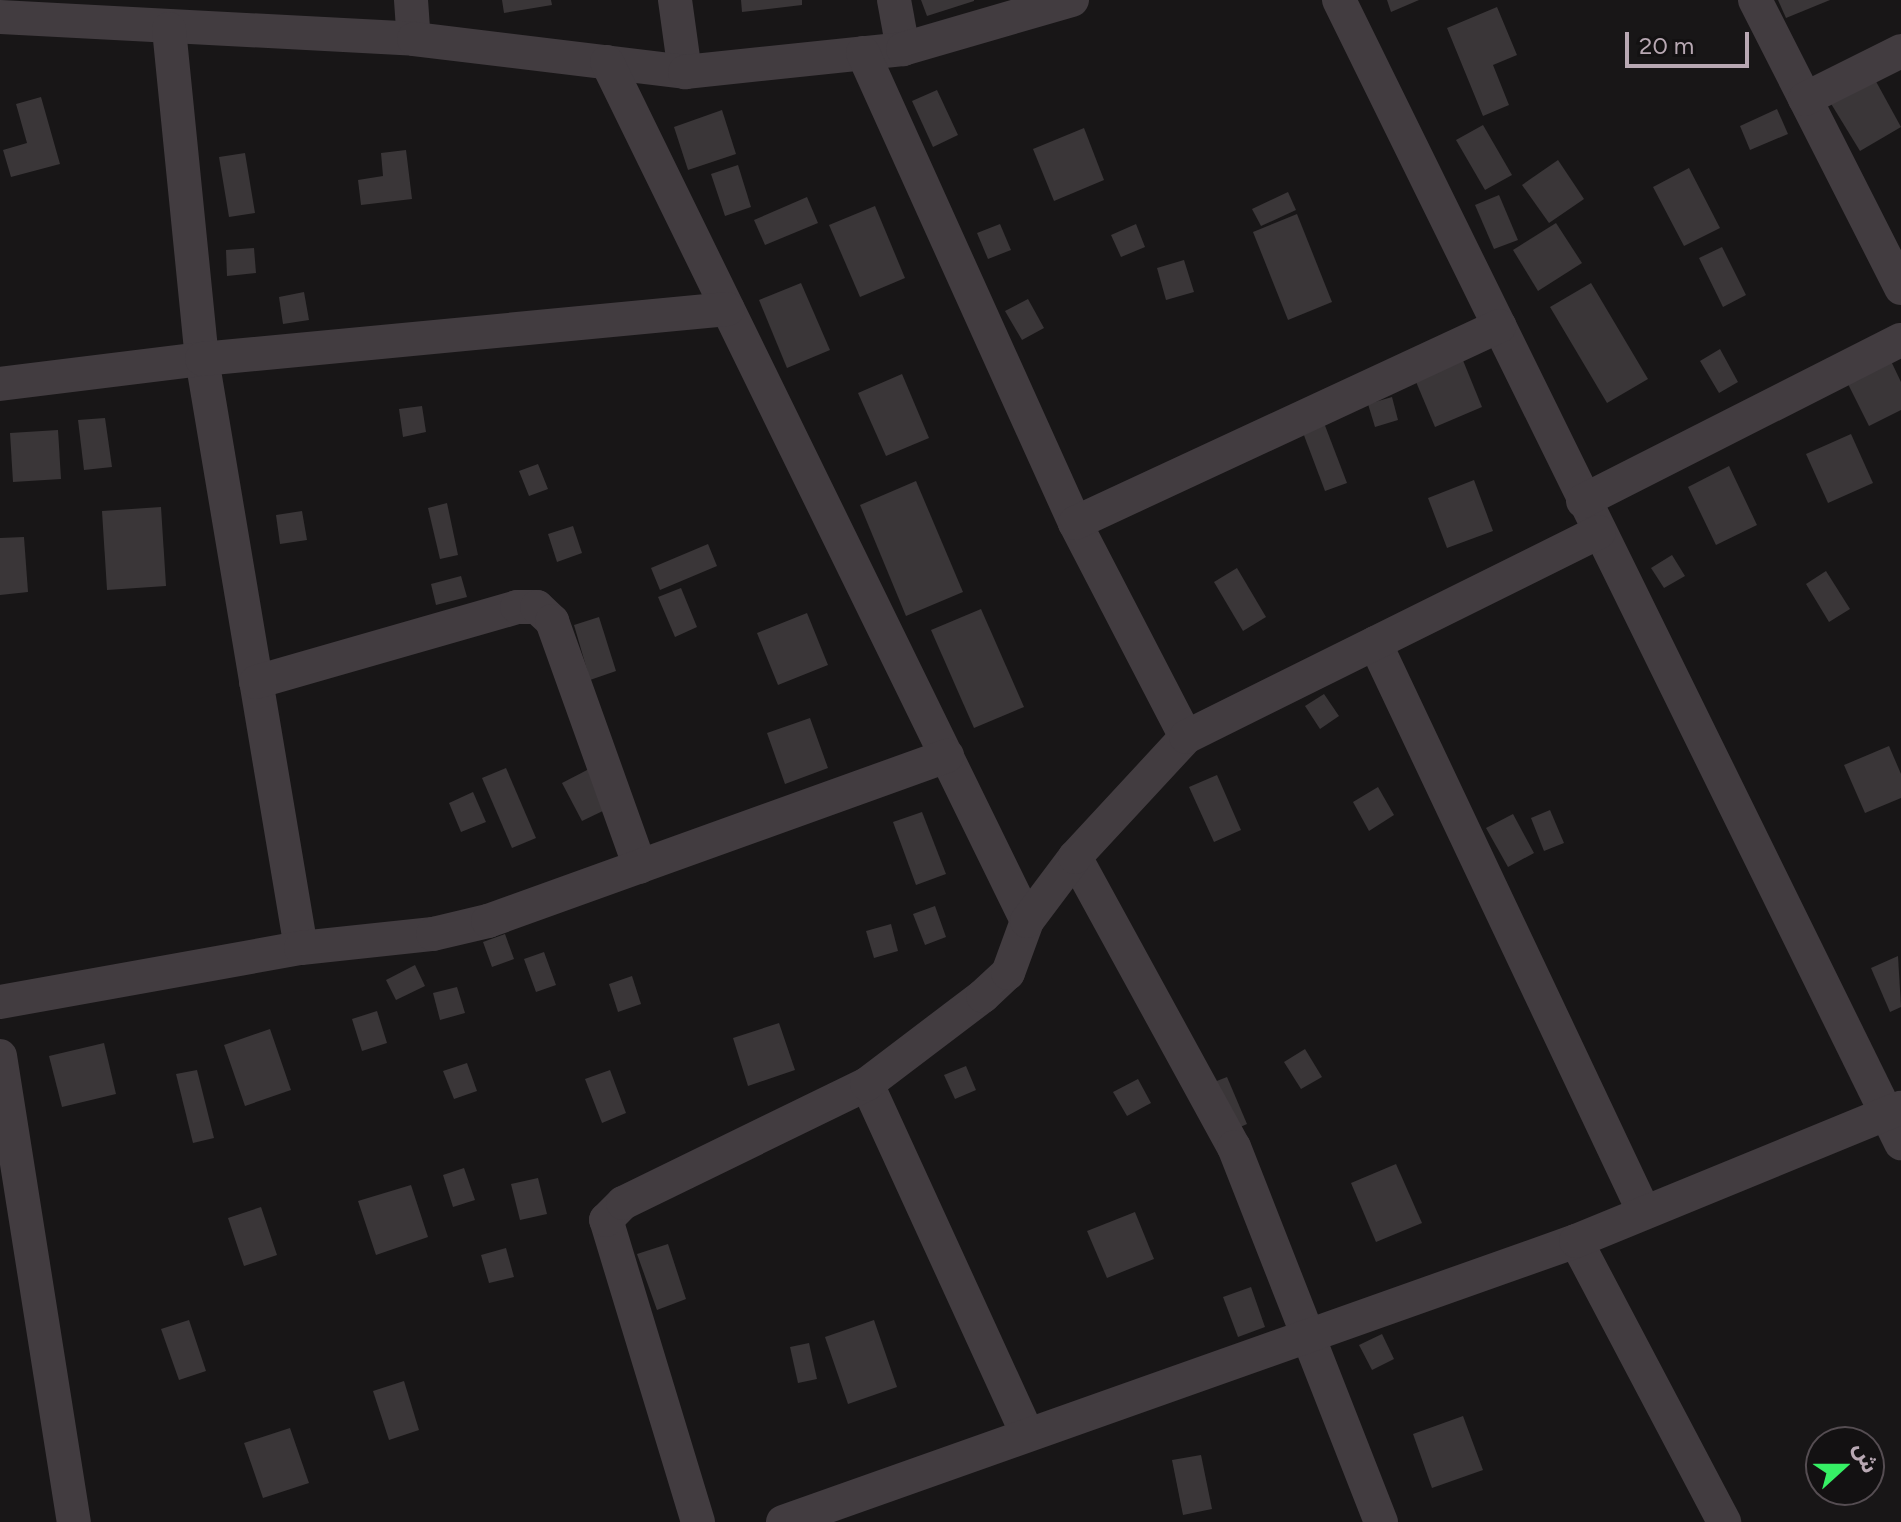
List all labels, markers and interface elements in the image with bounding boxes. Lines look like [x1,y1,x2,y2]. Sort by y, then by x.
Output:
scale bar [1629,16,1753,66]
text: 20 m [1639,31,1694,60]
north arrow [1805,1426,1885,1506]
text: ش [1848,1439,1884,1477]

